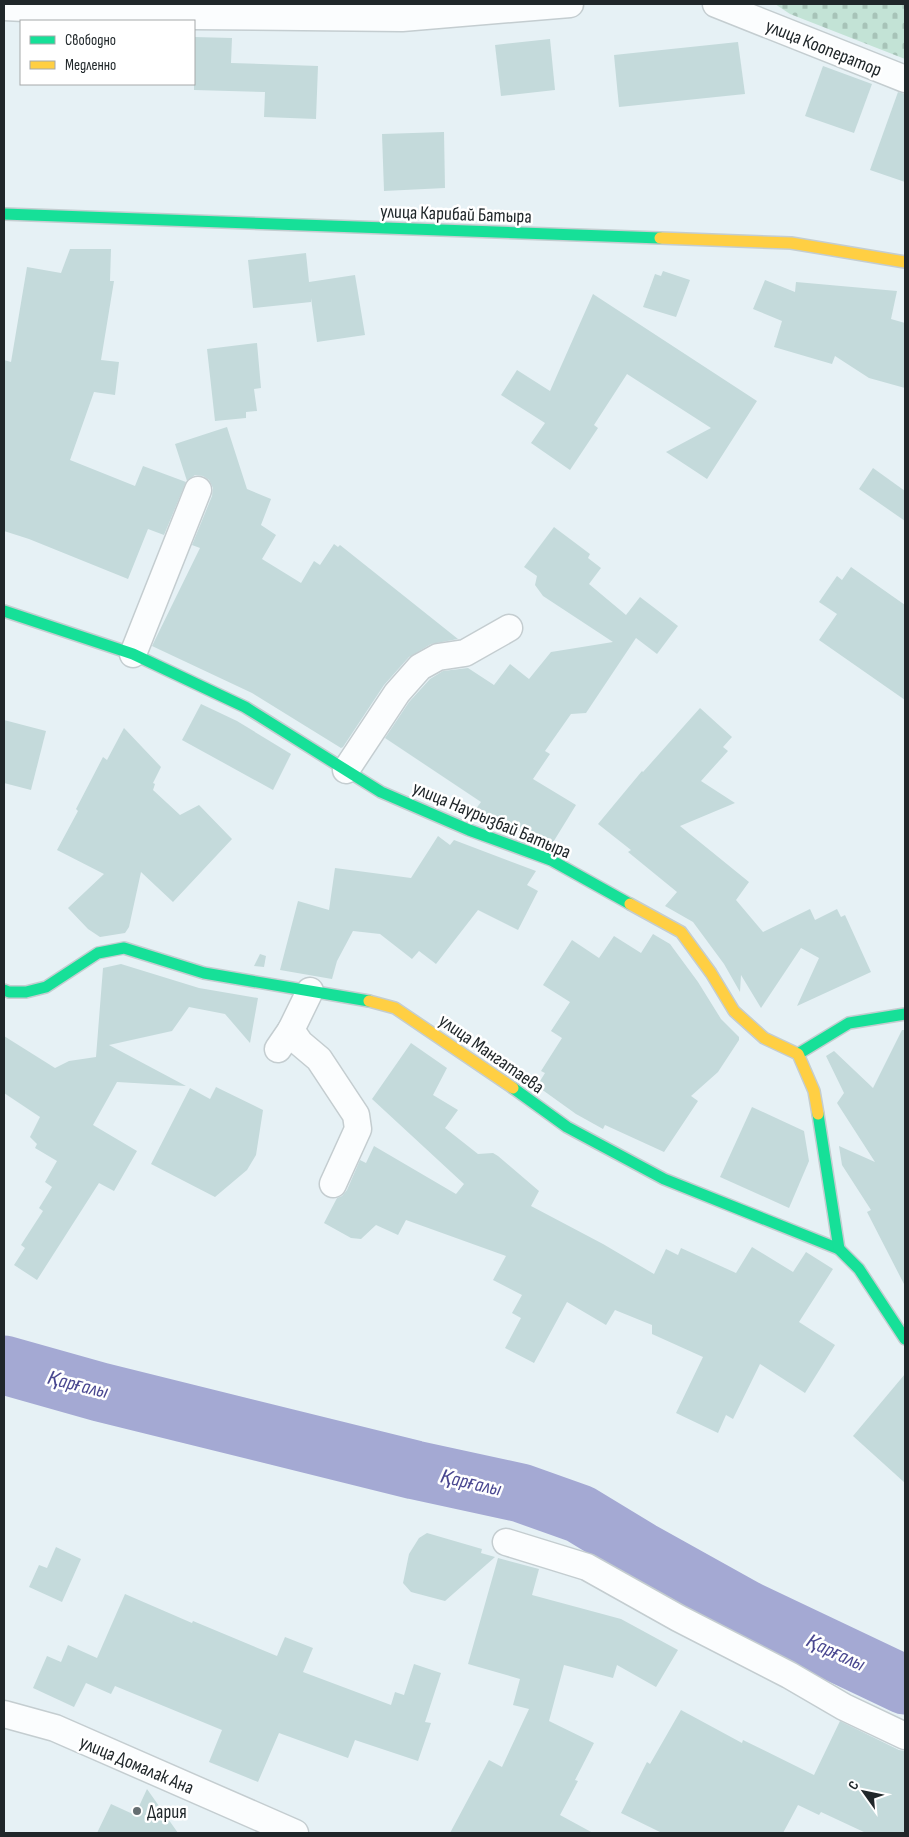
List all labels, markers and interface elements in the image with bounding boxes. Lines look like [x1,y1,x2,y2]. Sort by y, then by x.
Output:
street label: улица Кооператор [762,15,885,82]
legend [20,20,195,85]
text: Свободно [65,31,116,50]
text: Медленно [65,56,116,75]
street label: улица Карибай Батыра [380,200,532,229]
street label: улица Наурызбай Батыра [409,777,574,864]
street label: улица Мангатаева [434,1009,548,1099]
water label: Қарғалы [45,1366,111,1404]
water label: Қарғалы [438,1464,504,1502]
water label: Қарғалы [803,1629,869,1677]
street label: улица Домалак Ана [76,1731,197,1800]
north arrow [839,1767,889,1817]
text: С [844,1778,863,1793]
place label: Дария [147,1801,187,1824]
marker: Дария [131,1805,143,1817]

